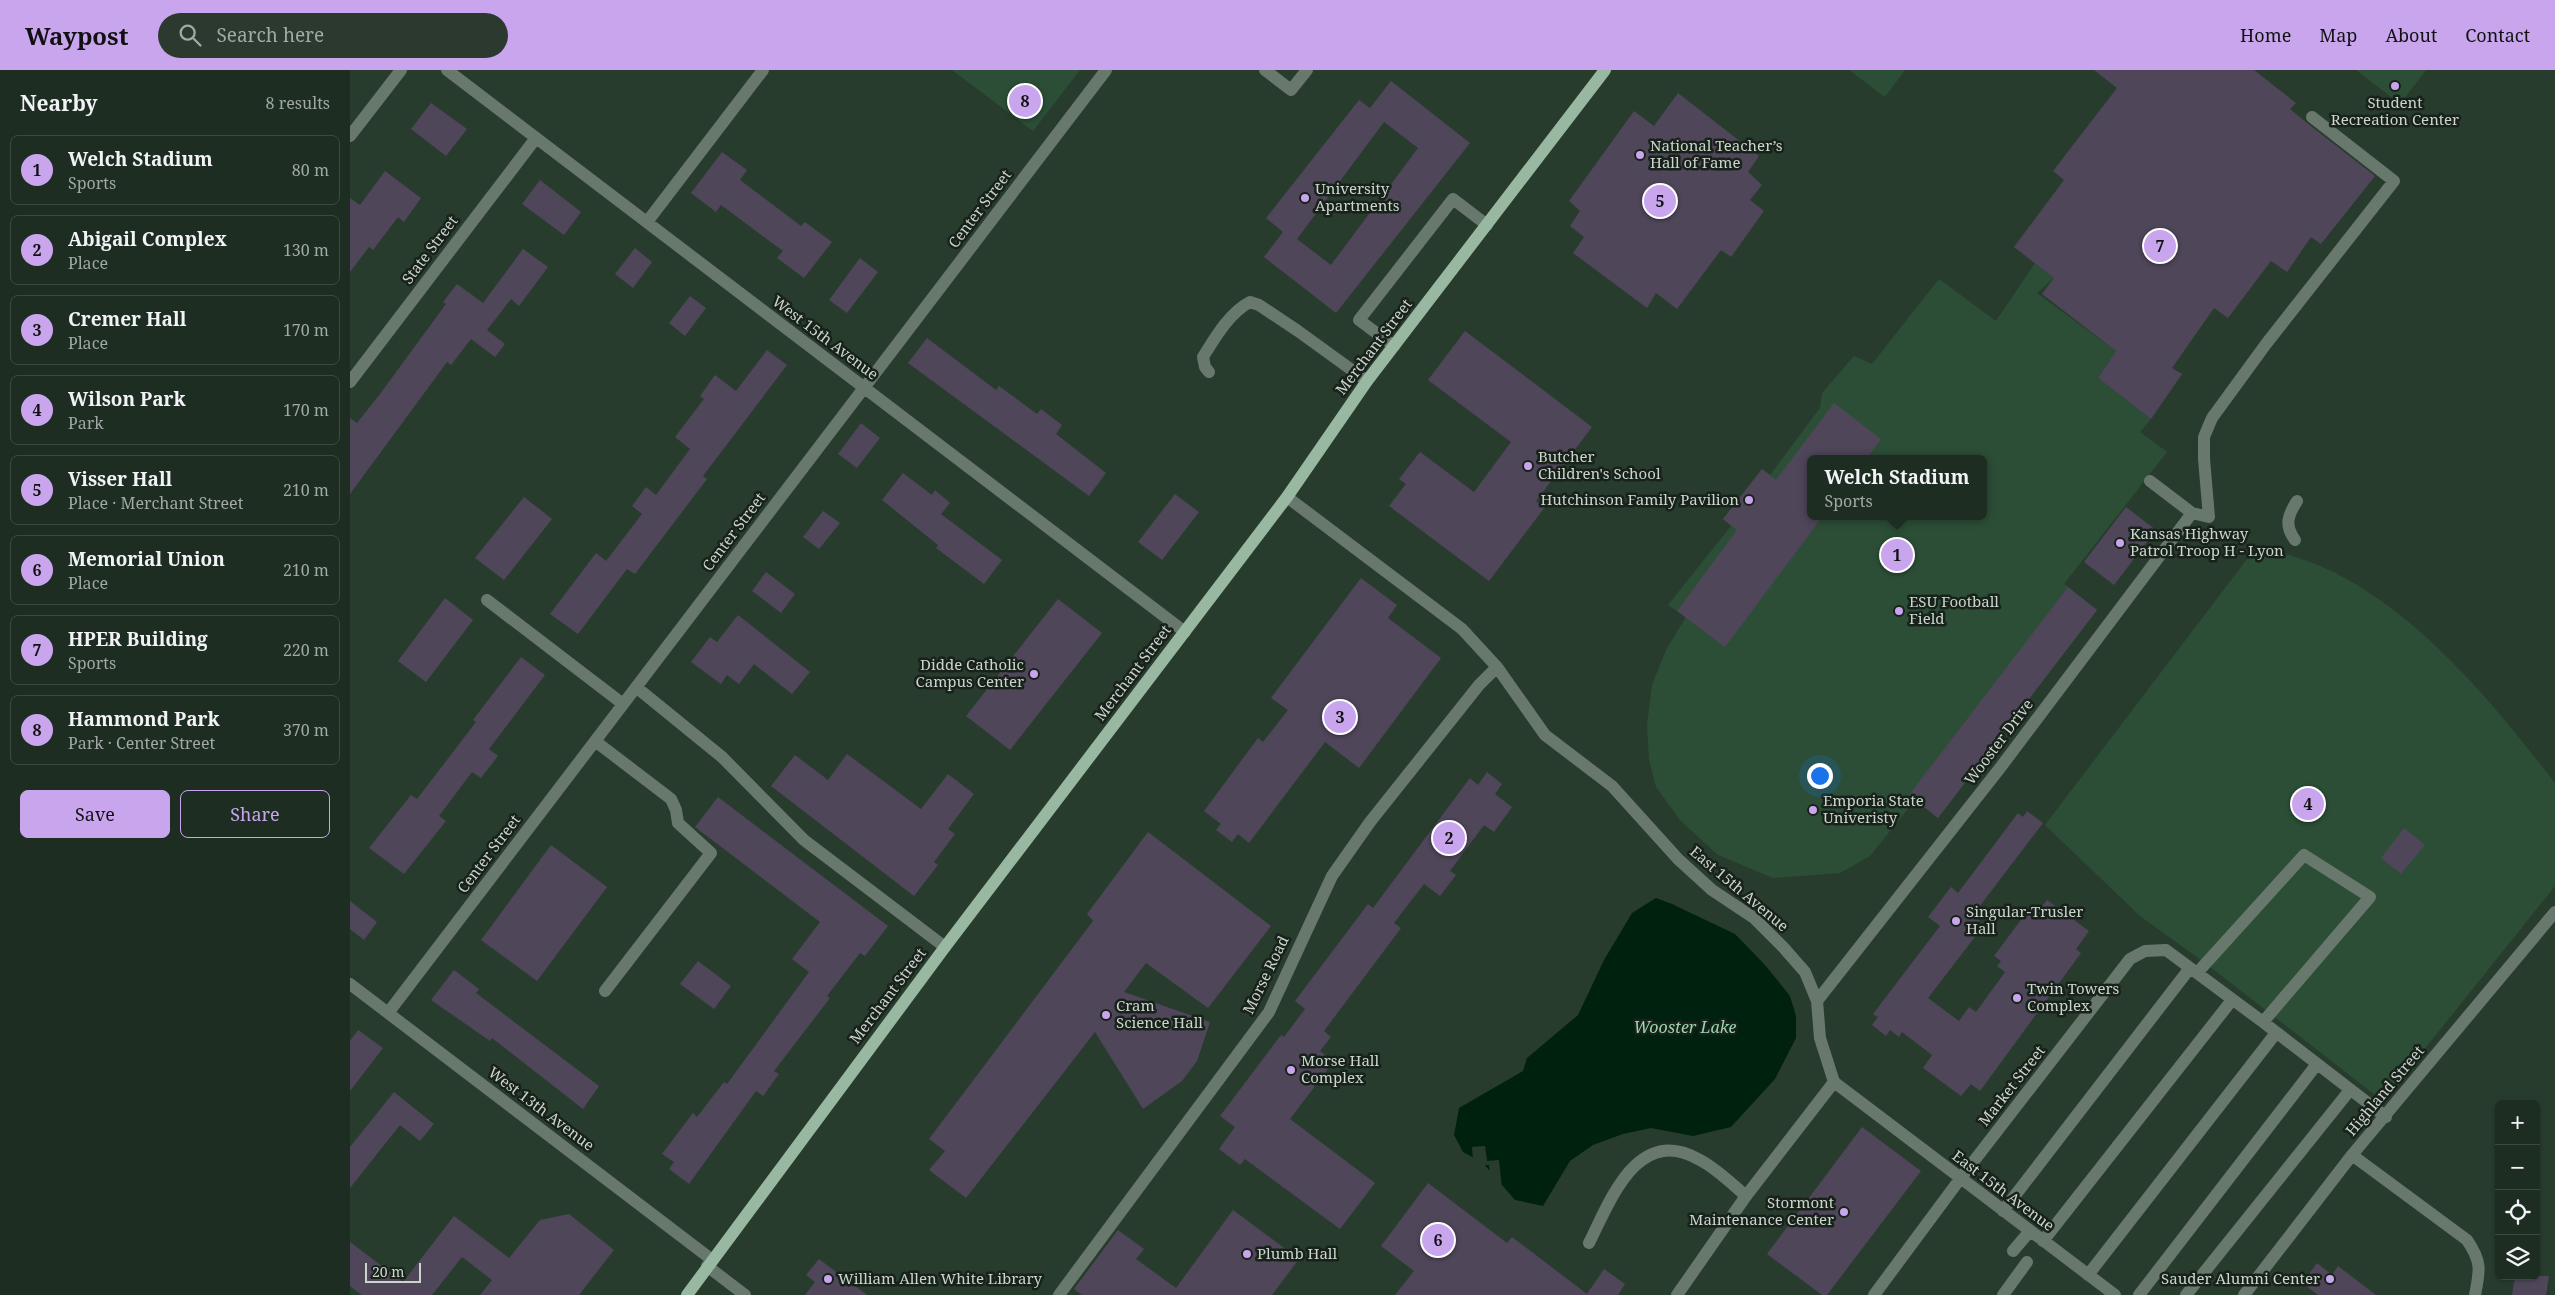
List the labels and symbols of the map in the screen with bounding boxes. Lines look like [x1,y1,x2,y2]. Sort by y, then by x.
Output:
marker: Student Recreation Center [2389,80,2401,92]
pin: 8 [1009,82,1041,120]
place label: Student Recreation Center [2331,92,2459,129]
place label: National Teacher’s Hall of Fame [1650,135,1783,172]
marker: National Teacher’s Hall of Fame [1634,149,1646,161]
street label: Center Street [943,165,1015,252]
place label: University Apartments [1315,178,1400,215]
pin: 5 [1644,182,1676,220]
marker: University Apartments [1299,192,1311,204]
street label: State Street [397,211,462,288]
pin: 7 [2144,227,2176,265]
street label: West 15th Avenue [769,291,883,384]
street label: Merchant Street [1331,294,1416,398]
place label: Butcher Children's School [1538,446,1661,483]
marker: Butcher Children's School [1522,460,1534,472]
street label: Center Street [697,488,769,575]
place label: Hutchinson Family Pavilion [1540,489,1739,509]
marker: Hutchinson Family Pavilion [1743,494,1755,506]
place label: Kansas Highway Patrol Troop H - Lyon [2130,523,2284,560]
pin: 1 [1881,536,1913,574]
marker: Kansas Highway Patrol Troop H - Lyon [2114,537,2126,549]
place label: ESU Football Field [1909,591,1999,628]
marker: ESU Football Field [1893,605,1905,617]
street label: Merchant Street [1090,620,1175,724]
place label: Didde Catholic Campus Center [915,654,1024,691]
marker: Didde Catholic Campus Center [1028,668,1040,680]
street label: Wooster Drive [1959,694,2037,788]
pin: 3 [1324,698,1356,736]
your location [1807,763,1833,789]
pin: 4 [2292,785,2324,823]
place label: Emporia State Univeristy [1823,790,1924,827]
marker: Emporia State Univeristy [1807,804,1819,816]
street label: Center Street [452,810,524,897]
pin: 2 [1433,819,1465,857]
street label: East 15th Avenue [1686,841,1793,935]
place label: Singular-Trusler Hall [1966,901,2083,938]
marker: Singular-Trusler Hall [1950,915,1962,927]
street label: Morse Road [1238,932,1293,1017]
street label: Merchant Street [845,943,930,1047]
place label: Twin Towers Complex [2027,978,2120,1015]
marker: Twin Towers Complex [2011,992,2023,1004]
place label: Cram Science Hall [1116,995,1203,1032]
marker: Cram Science Hall [1100,1009,1112,1021]
water label: Wooster Lake [1634,1016,1737,1038]
street label: Market Street [1973,1041,2049,1130]
street label: Highland Street [2341,1041,2428,1140]
place label: Morse Hall Complex [1301,1050,1379,1087]
street label: West 13th Avenue [485,1062,599,1155]
marker: Morse Hall Complex [1285,1064,1297,1076]
street label: East 15th Avenue [1949,1145,2059,1235]
place label: Stormont Maintenance Center [1689,1192,1834,1229]
marker: Stormont Maintenance Center [1838,1206,1850,1218]
pin: 6 [1422,1221,1454,1259]
place label: Plumb Hall [1257,1243,1338,1263]
marker: Plumb Hall [1241,1248,1253,1260]
scale bar [365,1260,421,1283]
place label: William Allen White Library [838,1268,1042,1288]
place label: Sauder Alumni Center [2161,1268,2320,1288]
marker: William Allen White Library [822,1273,834,1285]
marker: Sauder Alumni Center [2324,1273,2336,1285]

